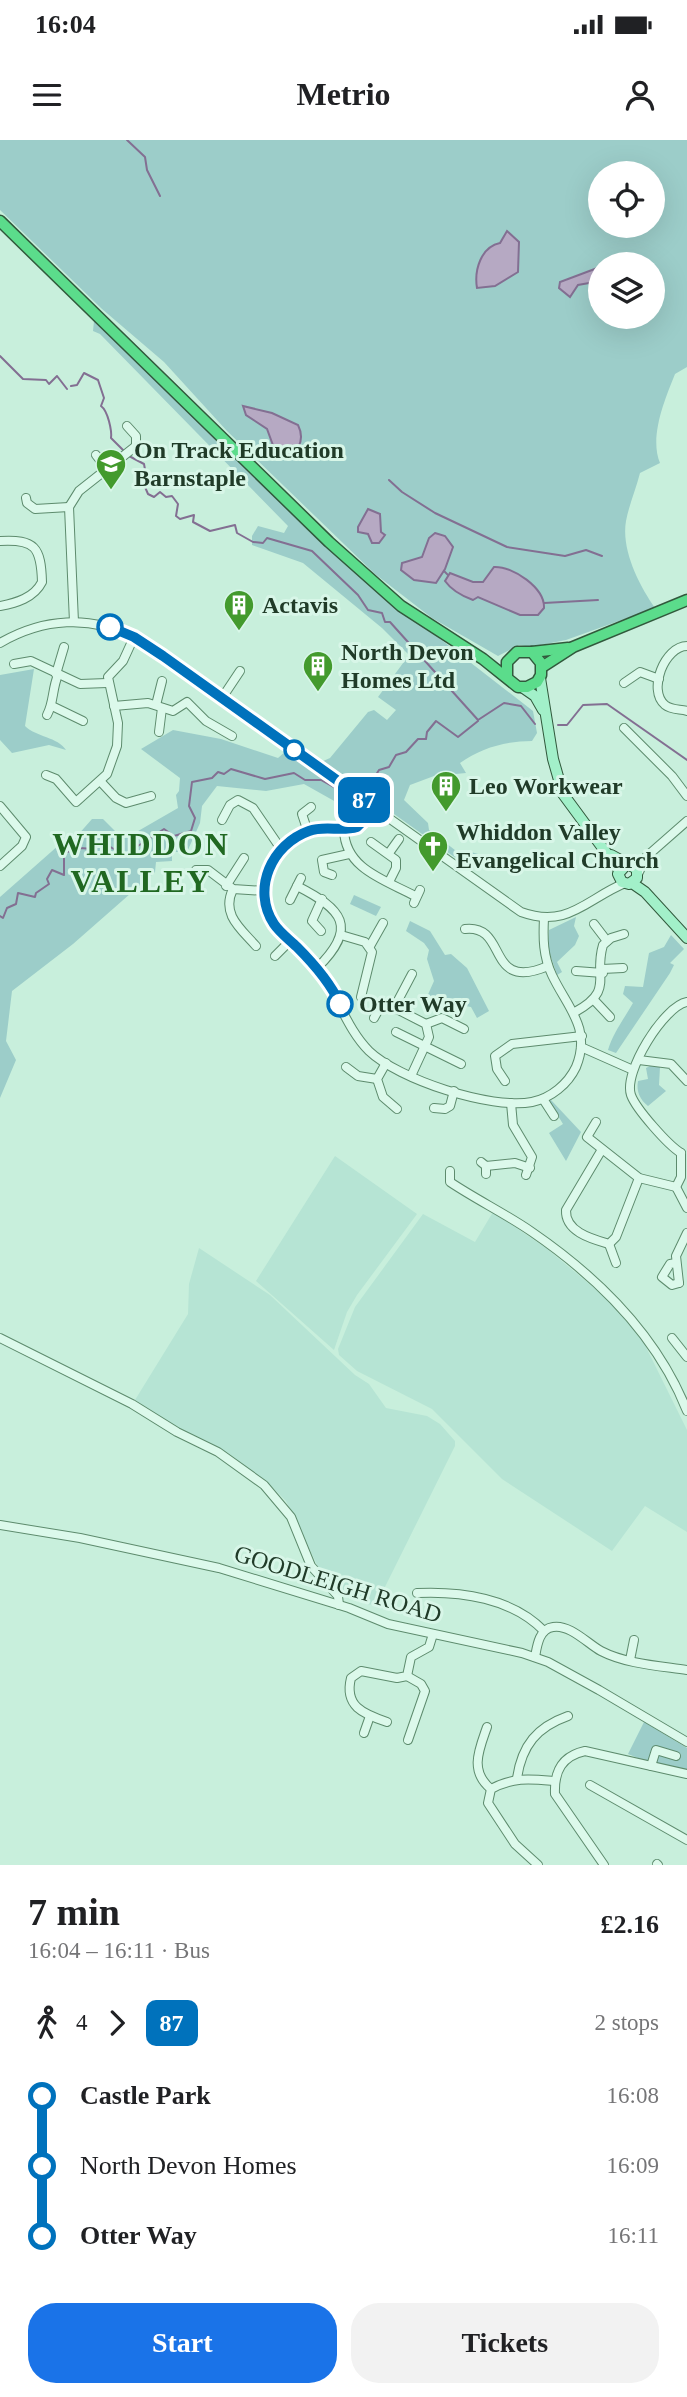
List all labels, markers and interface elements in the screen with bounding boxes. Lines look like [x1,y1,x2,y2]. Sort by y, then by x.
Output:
text: 16:04 [35,10,96,39]
icon: menu [28,76,66,114]
text: Metrio [296,76,391,112]
icon: person [621,76,659,114]
map controls [588,161,665,329]
button: locate [588,161,665,238]
button: layers [588,252,665,329]
place label: On Track Education Barnstaple [134,437,344,491]
school or university icon: On Track Education Barnstaple [94,447,128,491]
building icon: Actavis [222,588,256,632]
place label: Actavis [262,592,338,618]
unlabelled marker [97,614,123,640]
place label: North Devon Homes Ltd [341,639,474,693]
building icon: North Devon Homes Ltd [301,649,335,693]
unlabelled marker [284,740,304,760]
building icon: Leo Workwear [429,769,463,813]
place label: Leo Workwear [469,773,623,799]
line badge: 87 [332,777,396,823]
text: 87 [352,787,376,813]
place label: Whiddon Valley Evangelical Church [456,819,659,873]
district label: WHIDDON VALLEY [52,826,230,899]
church icon: Whiddon Valley Evangelical Church [416,829,450,873]
marker: Otter Way [327,991,353,1017]
place label: Otter Way [359,991,467,1017]
street label: GOODLEIGH ROAD [231,1540,445,1628]
text: 7 min [28,1891,120,1933]
text: £2.16 [601,1910,659,1939]
text: 16:04 – 16:11 · Bus [28,1938,210,1963]
icon: walk [28,2004,66,2042]
icon: forward [98,2004,136,2042]
text: 4 [76,2010,88,2035]
text: 87 [160,2010,184,2036]
text: 2 stops [594,2010,659,2035]
text: Castle Park [80,2081,211,2110]
text: 16:08 [607,2083,659,2108]
text: North Devon Homes [80,2151,297,2180]
text: 16:09 [607,2153,659,2178]
text: Otter Way [80,2221,197,2250]
text: 16:11 [607,2223,659,2248]
button: Start [28,2303,337,2383]
button: Tickets [351,2303,659,2383]

